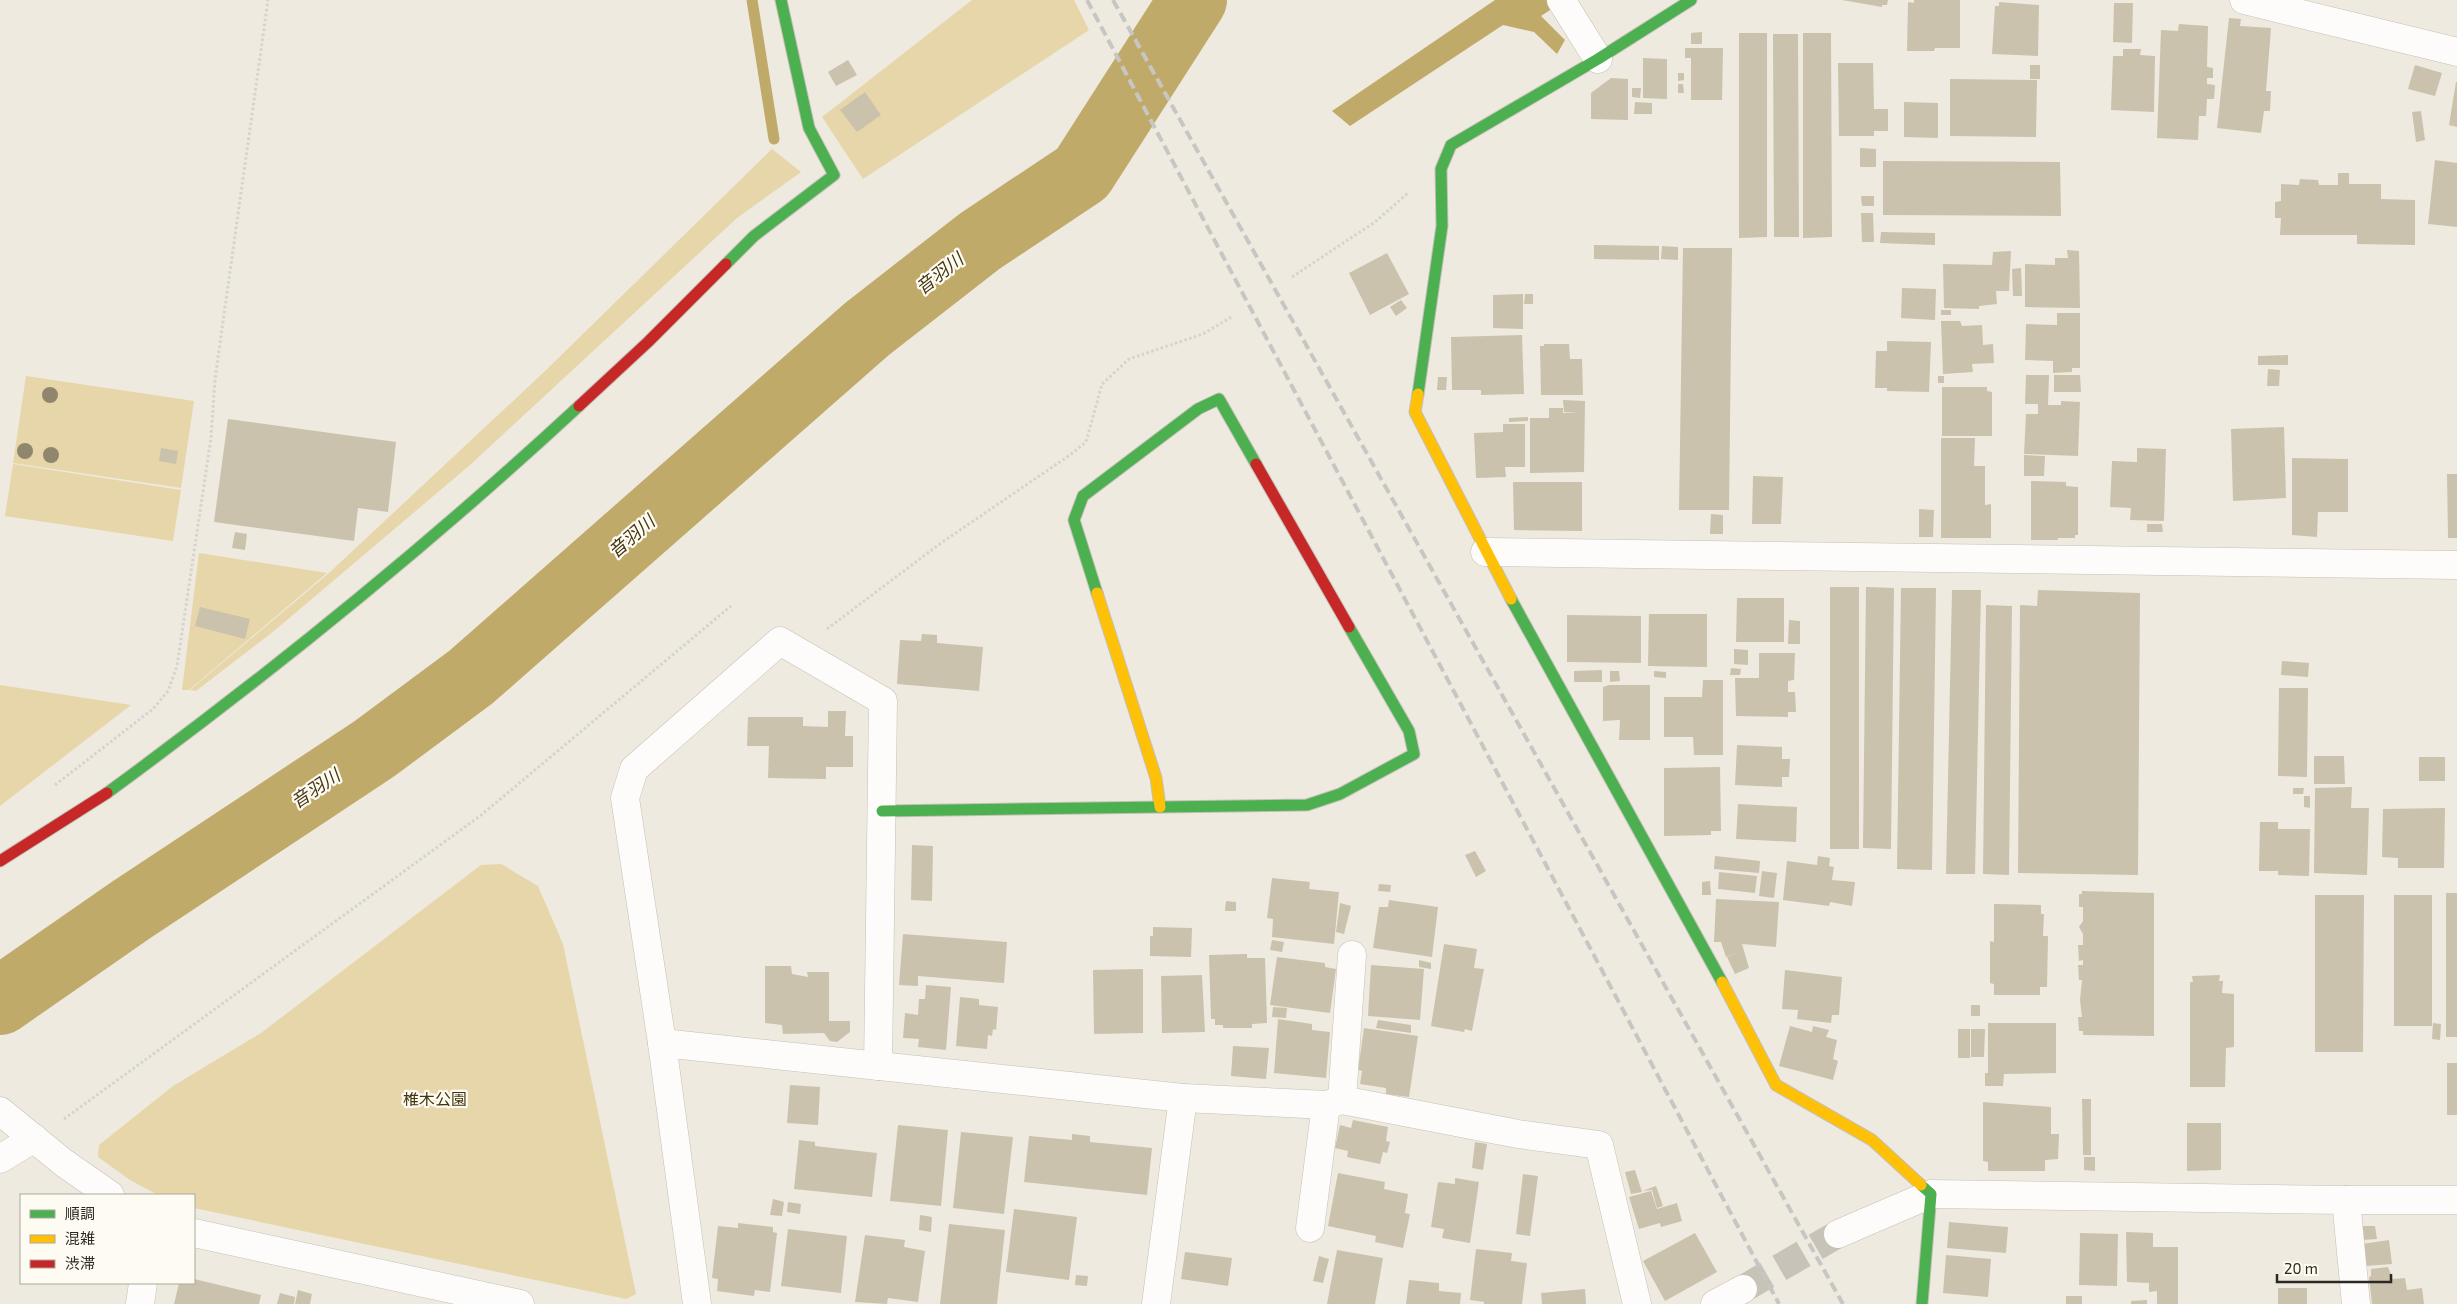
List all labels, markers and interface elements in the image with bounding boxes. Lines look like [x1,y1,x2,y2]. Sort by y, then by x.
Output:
water label: 音羽川 [911,246,969,298]
water label: 音羽川 [603,509,660,562]
water label: 音羽川 [286,763,345,812]
park label: 椎木公園 [403,1089,467,1108]
legend [20,1194,195,1284]
text: 順調 [65,1204,95,1222]
text: 混雑 [65,1229,95,1247]
scale bar [2277,1252,2391,1284]
text: 渋滞 [65,1254,95,1272]
text: 20 m [2284,1259,2318,1277]

